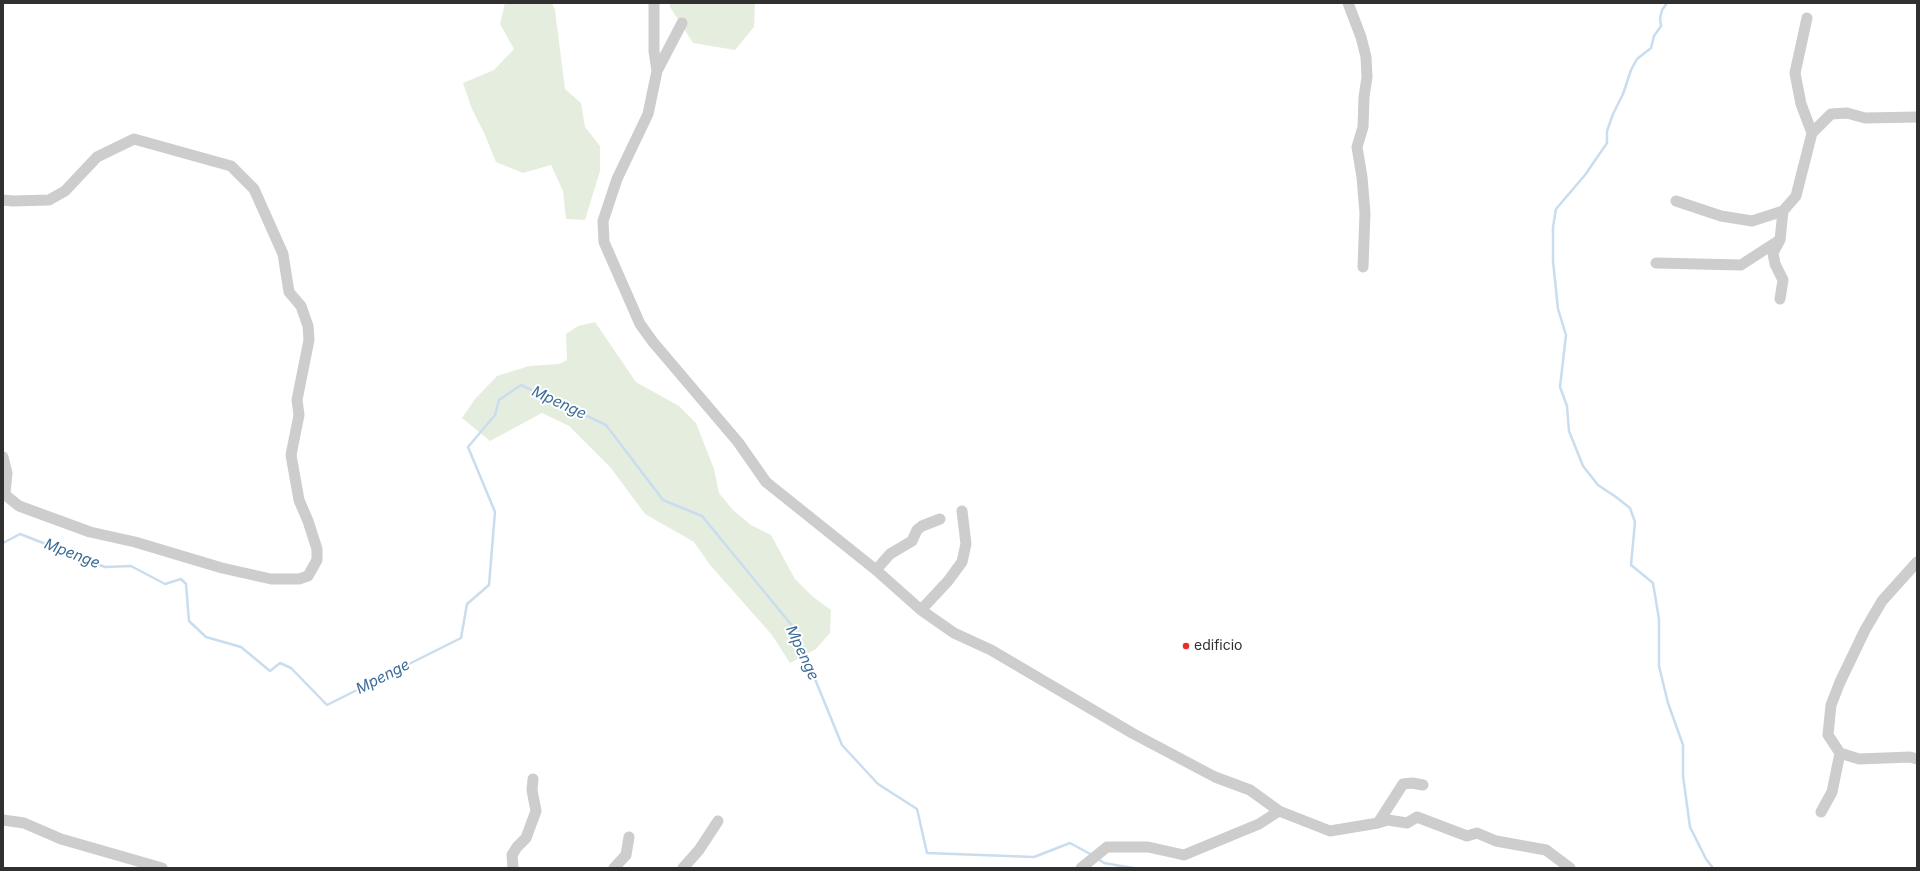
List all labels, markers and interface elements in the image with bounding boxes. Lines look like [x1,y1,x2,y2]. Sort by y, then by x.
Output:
water label: Mpenge [529,383,589,423]
water label: Mpenge [42,535,102,573]
water label: Mpenge [782,623,822,683]
place label: edificio [1194,638,1242,654]
marker: edificio [1181,641,1191,651]
water label: Mpenge [353,656,413,698]

